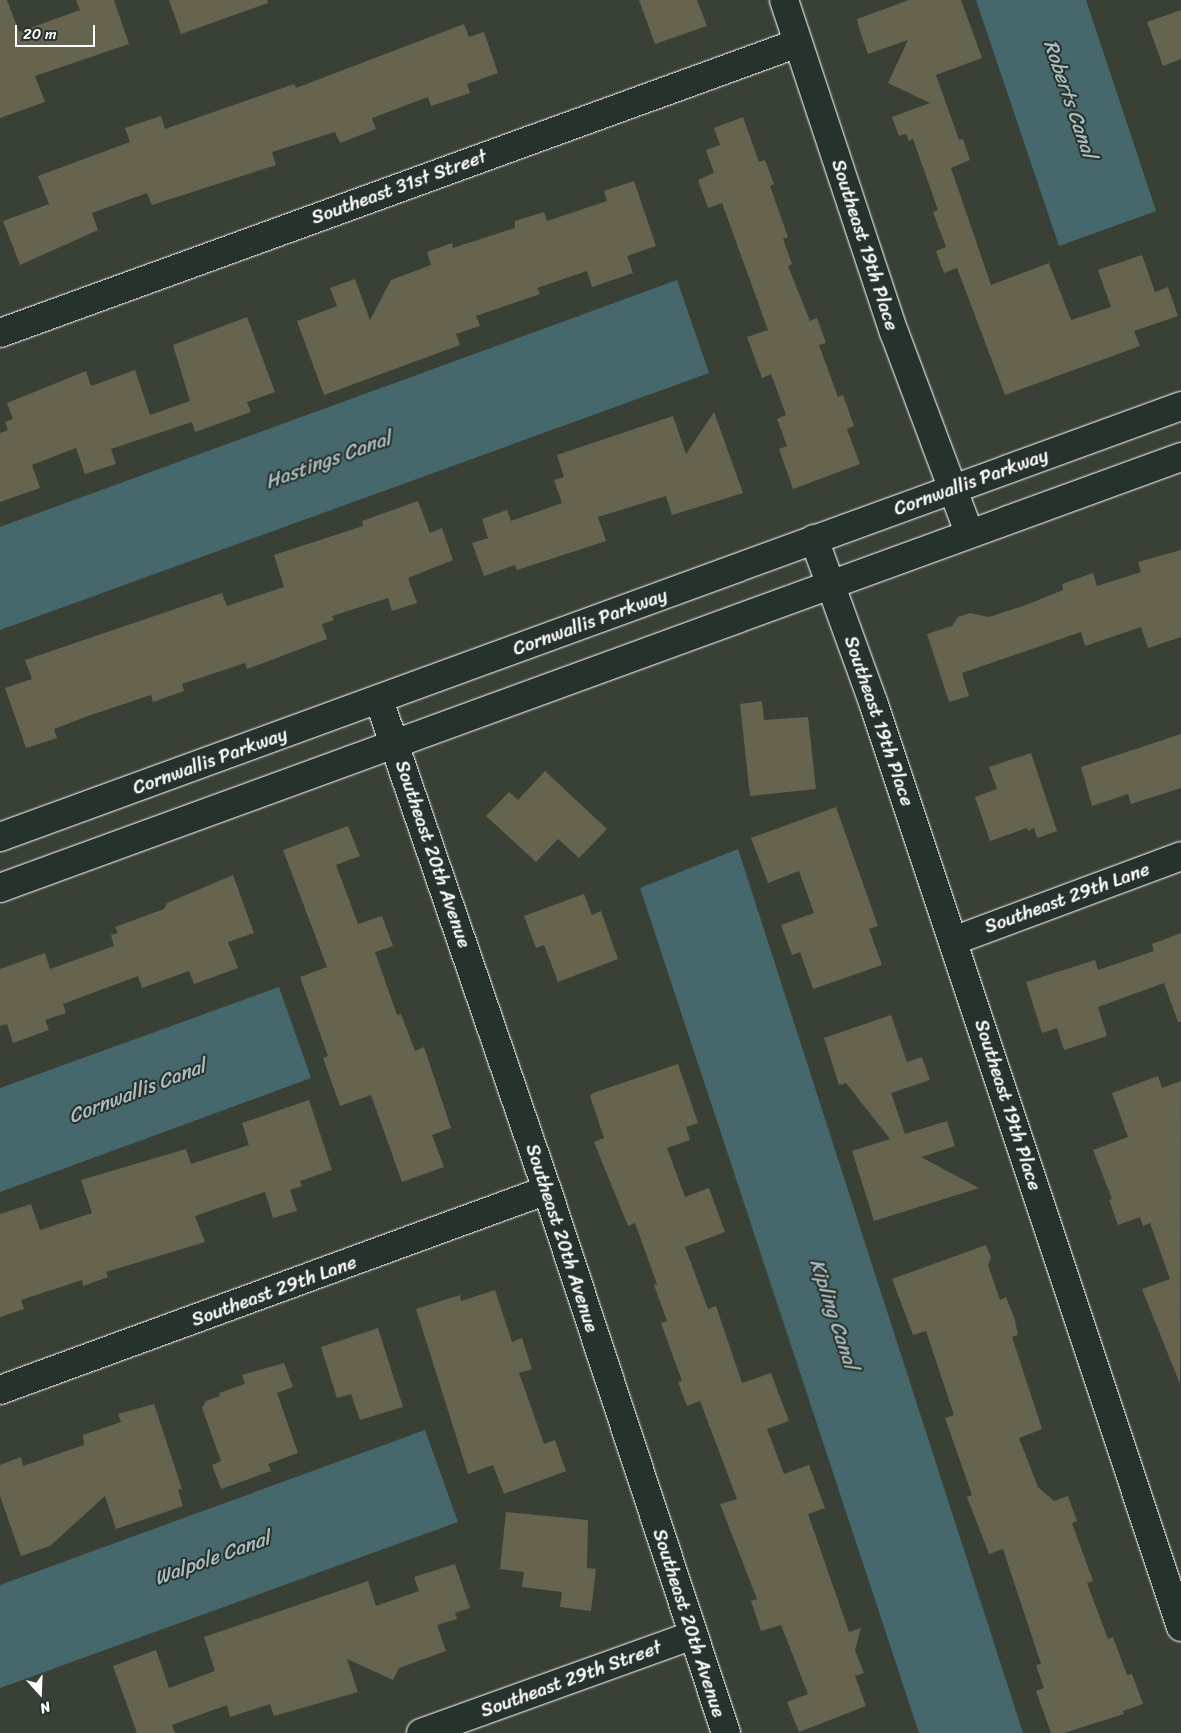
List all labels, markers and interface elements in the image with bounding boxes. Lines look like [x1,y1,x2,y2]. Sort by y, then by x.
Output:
scale bar [18,15,98,47]
text: 20 m [23,21,57,47]
water label: Roberts Canal [1039,37,1101,161]
street label: Southeast 31st Street [308,145,490,229]
street label: Southeast 19th Place [827,157,903,333]
water label: Hastings Canal [262,426,394,494]
street label: Cornwallis Parkway [891,444,1051,520]
street label: Cornwallis Parkway [510,584,670,660]
street label: Southeast 19th Place [839,633,919,809]
street label: Cornwallis Parkway [130,723,290,799]
street label: Southeast 20th Avenue [390,757,476,951]
street label: Southeast 29th Lane [981,858,1153,938]
street label: Southeast 19th Place [970,1017,1046,1193]
water label: Cornwallis Canal [65,1054,209,1128]
street label: Southeast 20th Avenue [521,1141,603,1335]
street label: Southeast 29th Lane [188,1251,360,1331]
water label: Kipling Canal [805,1256,863,1372]
water label: Walpole Canal [151,1526,273,1590]
street label: Southeast 20th Avenue [648,1526,730,1720]
street label: Southeast 29th Street [477,1636,665,1722]
north arrow [15,1668,65,1718]
text: N [36,1694,54,1721]

